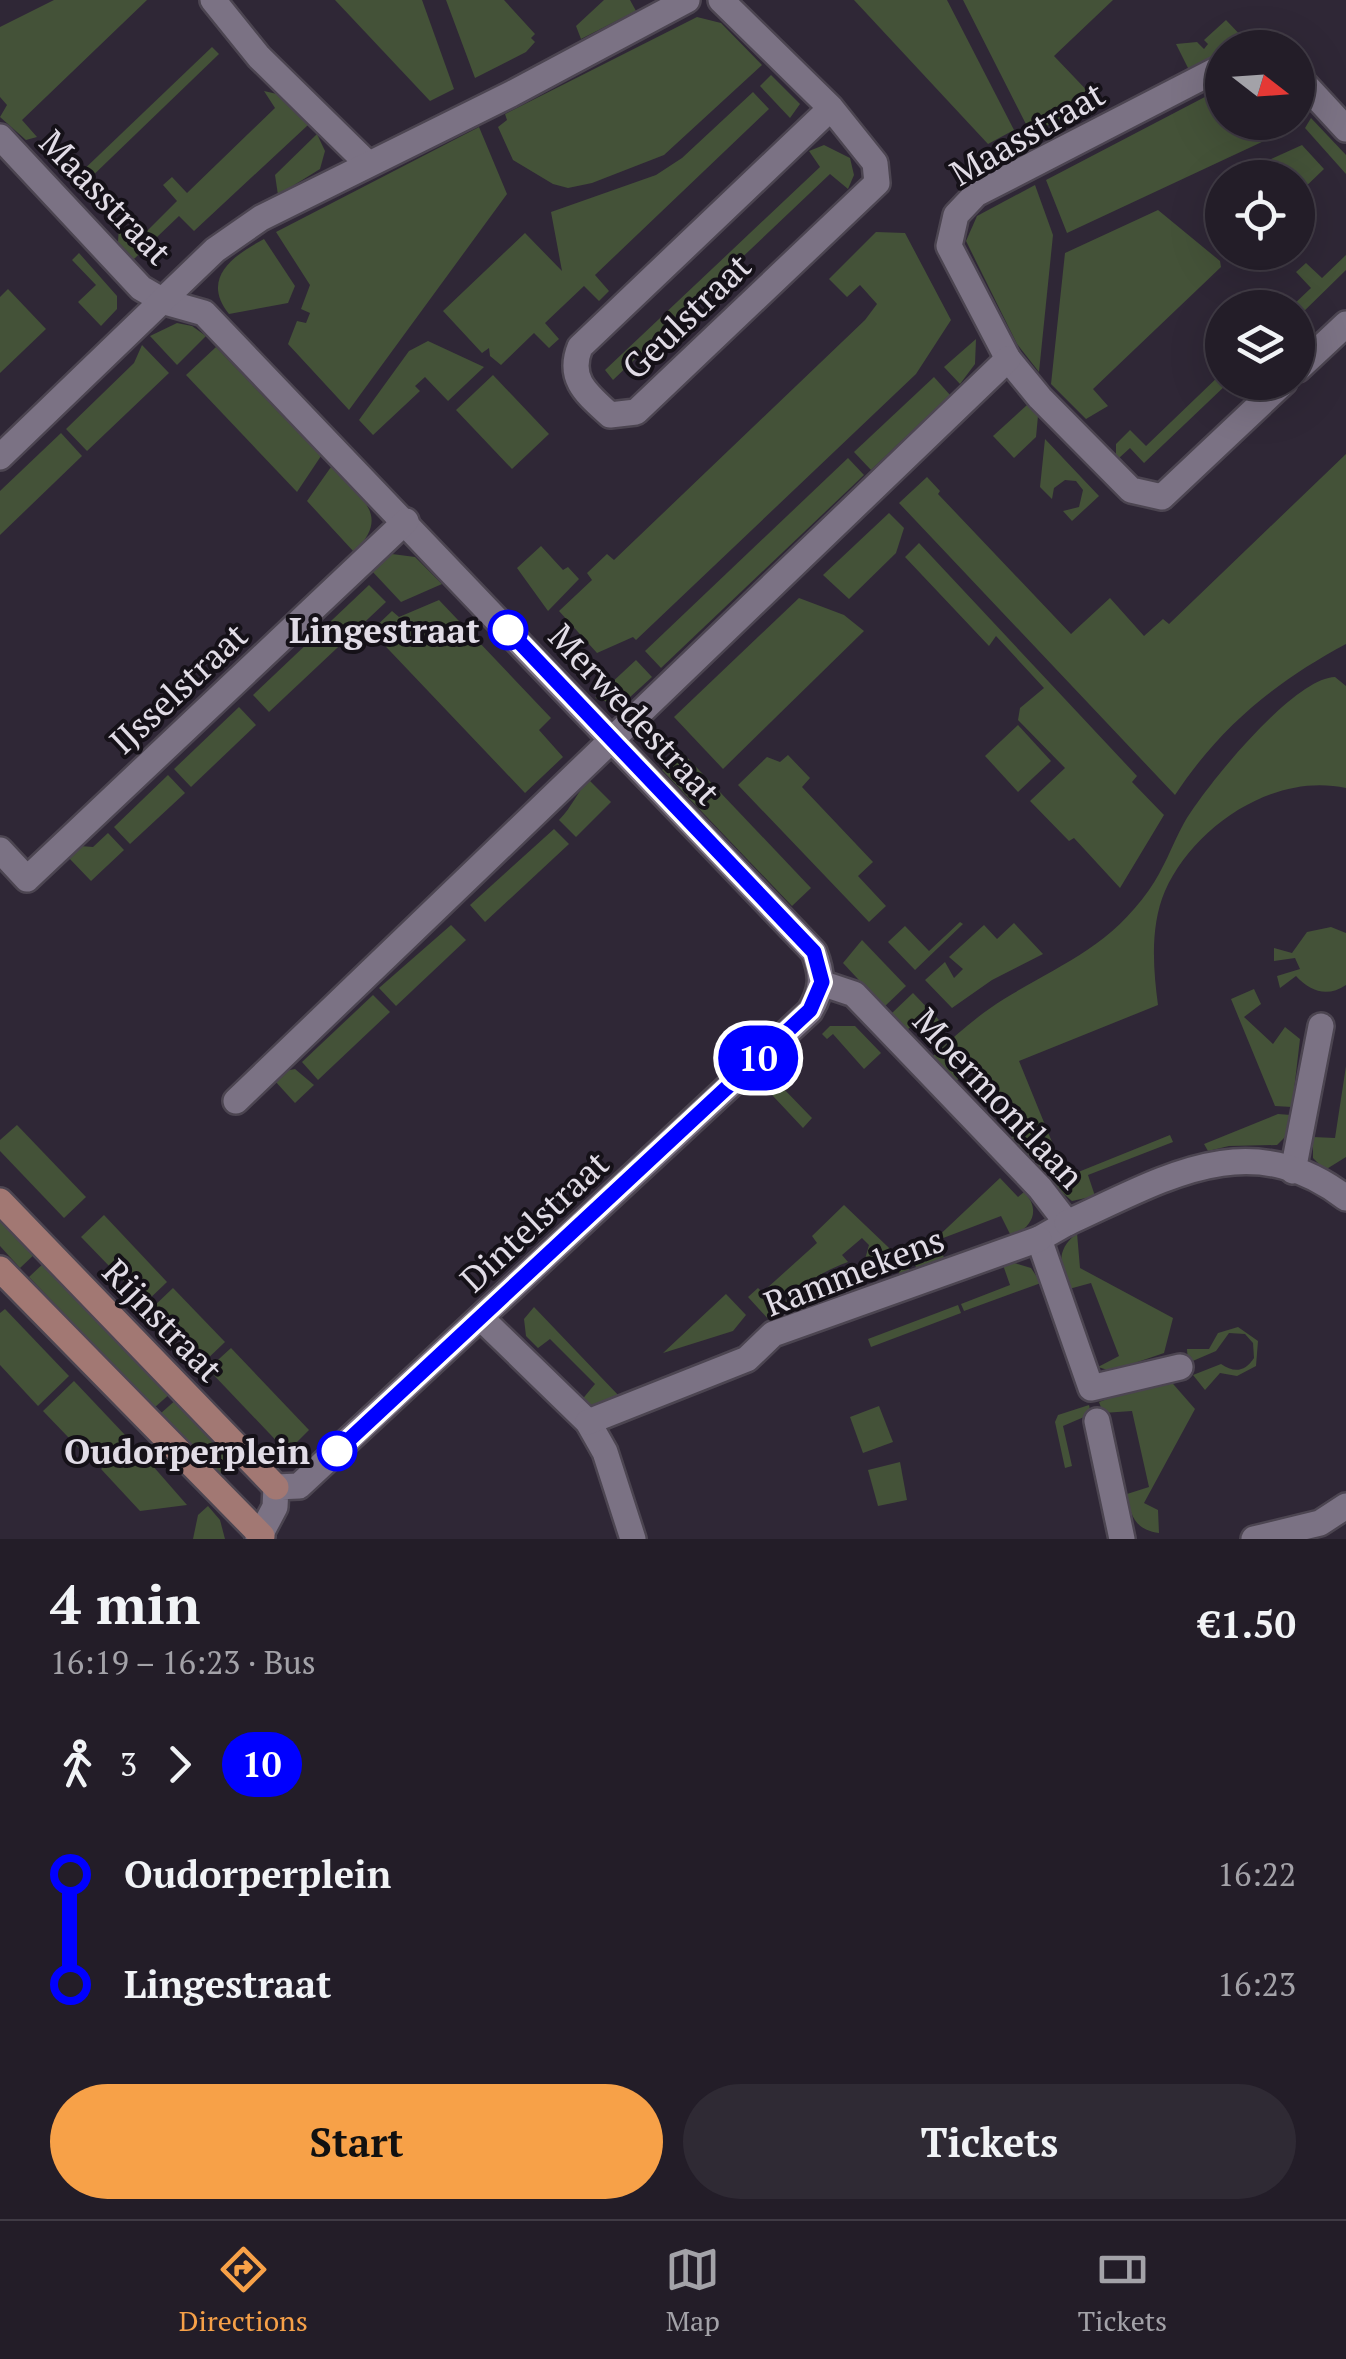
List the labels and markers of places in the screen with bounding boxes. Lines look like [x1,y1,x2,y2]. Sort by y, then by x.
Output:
place label: Lingestraat [289,607,480,653]
marker: Lingestraat [489,611,527,649]
place label: Oudorperplein [64,1428,310,1474]
marker: Oudorperplein [318,1432,356,1470]

